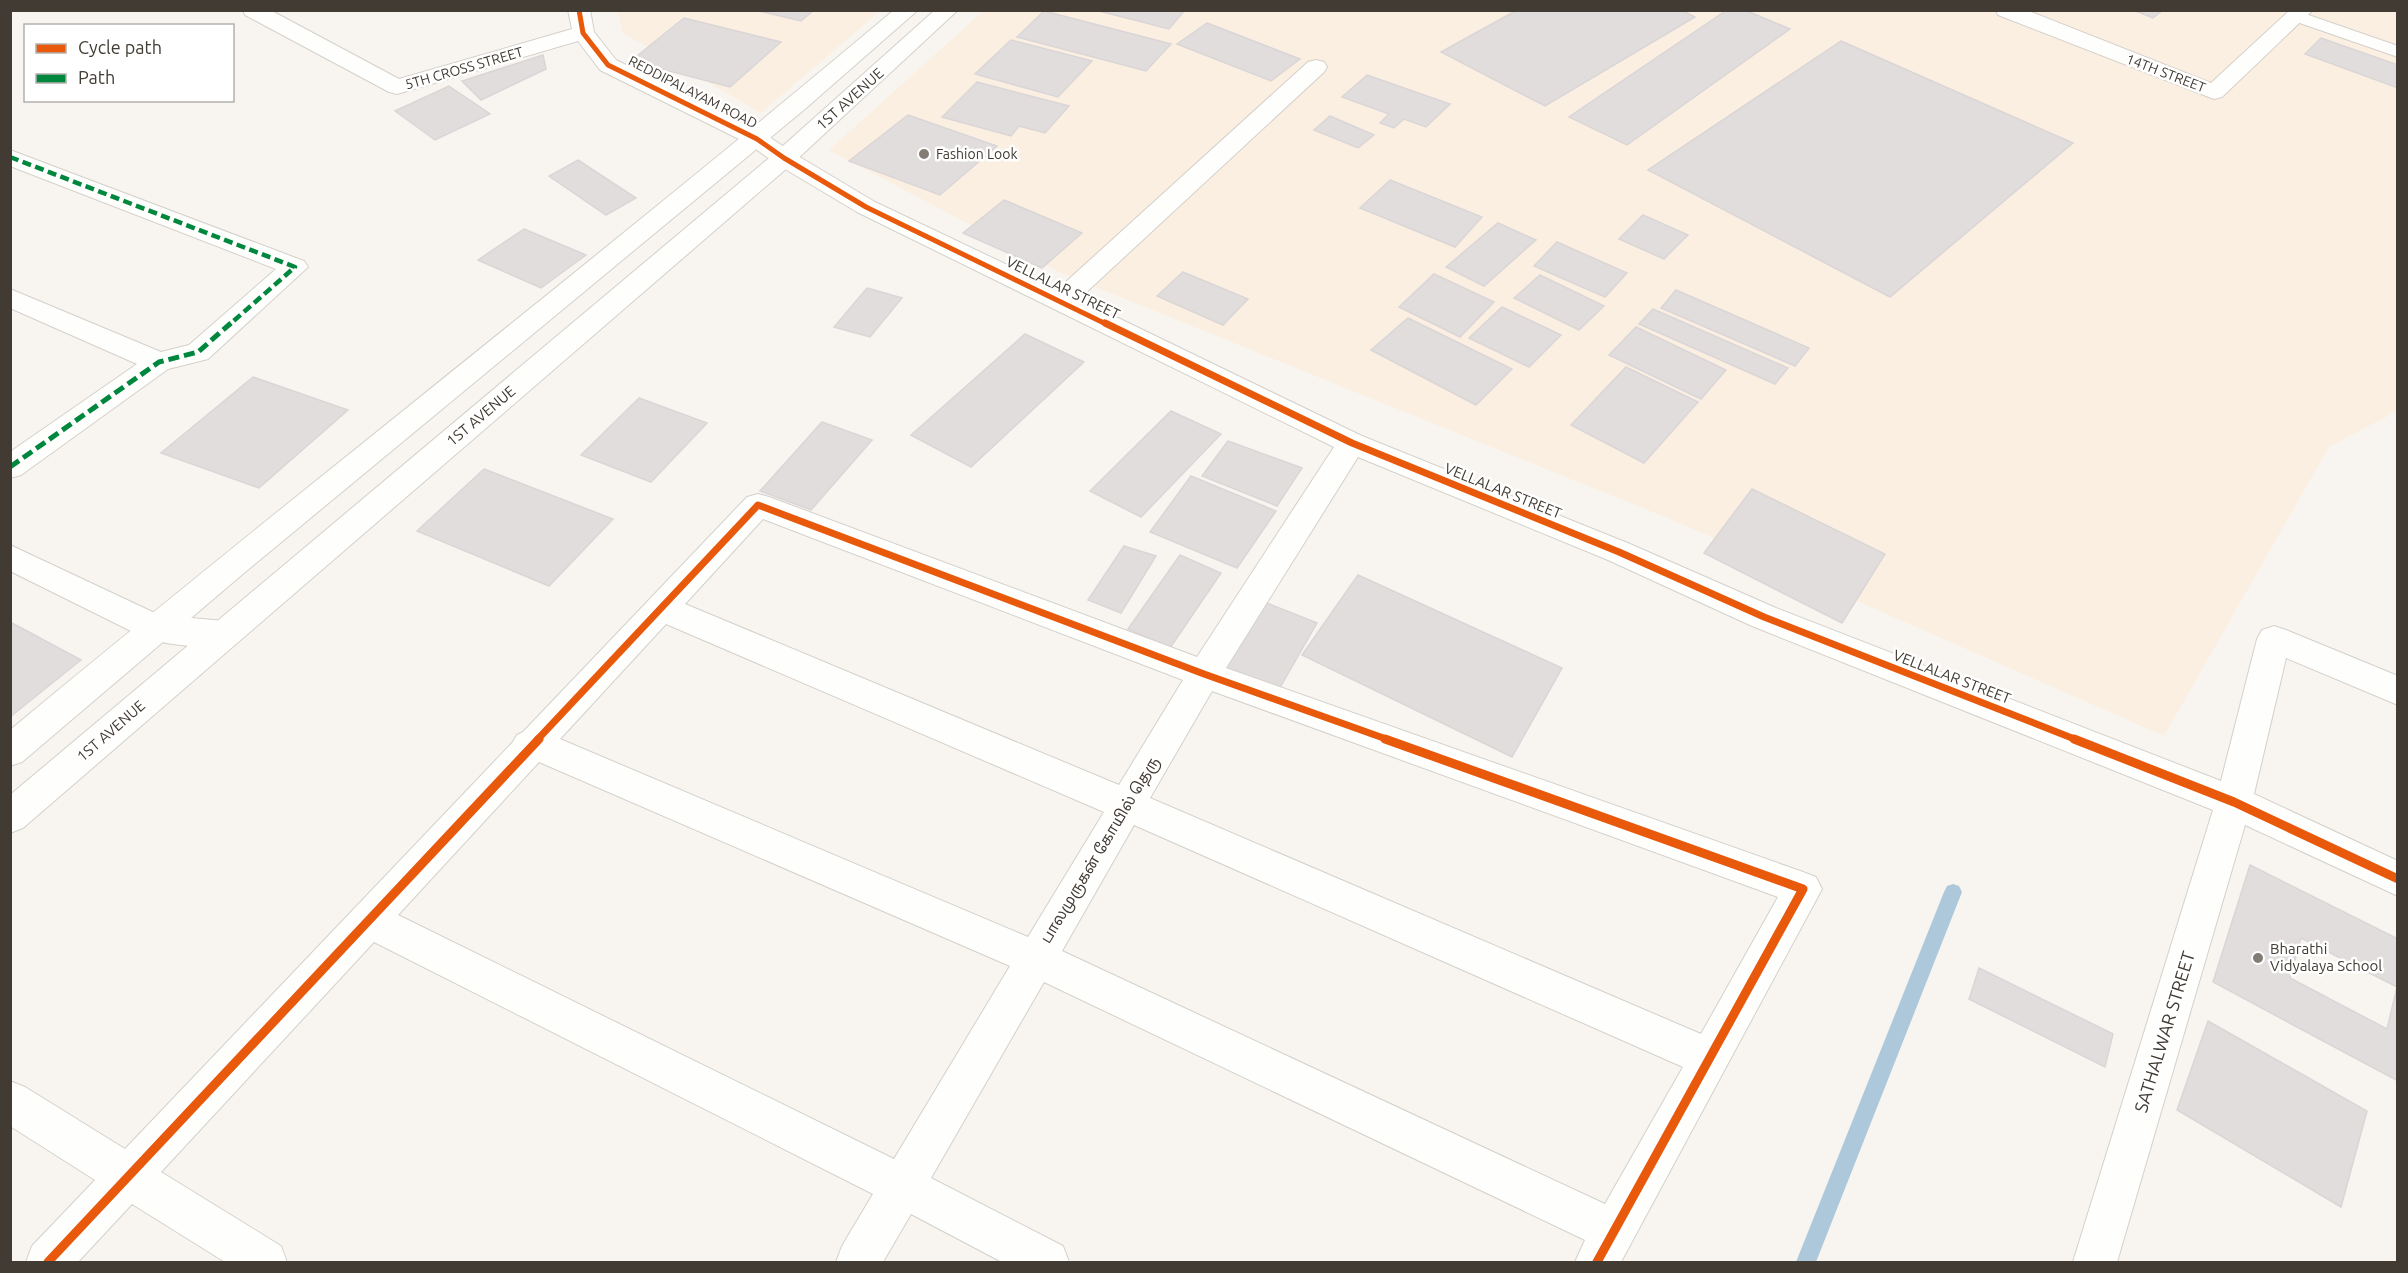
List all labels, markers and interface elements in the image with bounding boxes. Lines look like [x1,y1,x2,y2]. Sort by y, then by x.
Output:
legend [24,24,234,102]
text: Cycle path [78,37,162,57]
street label: 5TH CROSS STREET [403,43,525,93]
street label: 14TH STREET [2124,51,2208,96]
street label: REDDIPALAYAM ROAD [626,53,760,132]
street label: 1ST AVENUE [813,64,887,133]
text: Path [78,67,115,87]
place label: Fashion Look [936,146,1017,162]
marker: Fashion Look [917,147,931,161]
street label: VELLALAR STREET [1003,253,1124,323]
street label: 1ST AVENUE [443,382,518,449]
street label: VELLALAR STREET [1442,459,1565,522]
street label: VELLALAR STREET [1891,646,2014,707]
street label: 1ST AVENUE [73,697,148,765]
street label: பாலமுருகன் கோயில் தெரு [1037,753,1165,948]
place label: Bharathi Vidyalaya School [2270,940,2382,974]
street label: SATHALWAR STREET [2130,949,2198,1115]
marker: Bharathi Vidyalaya School [2251,951,2265,965]

